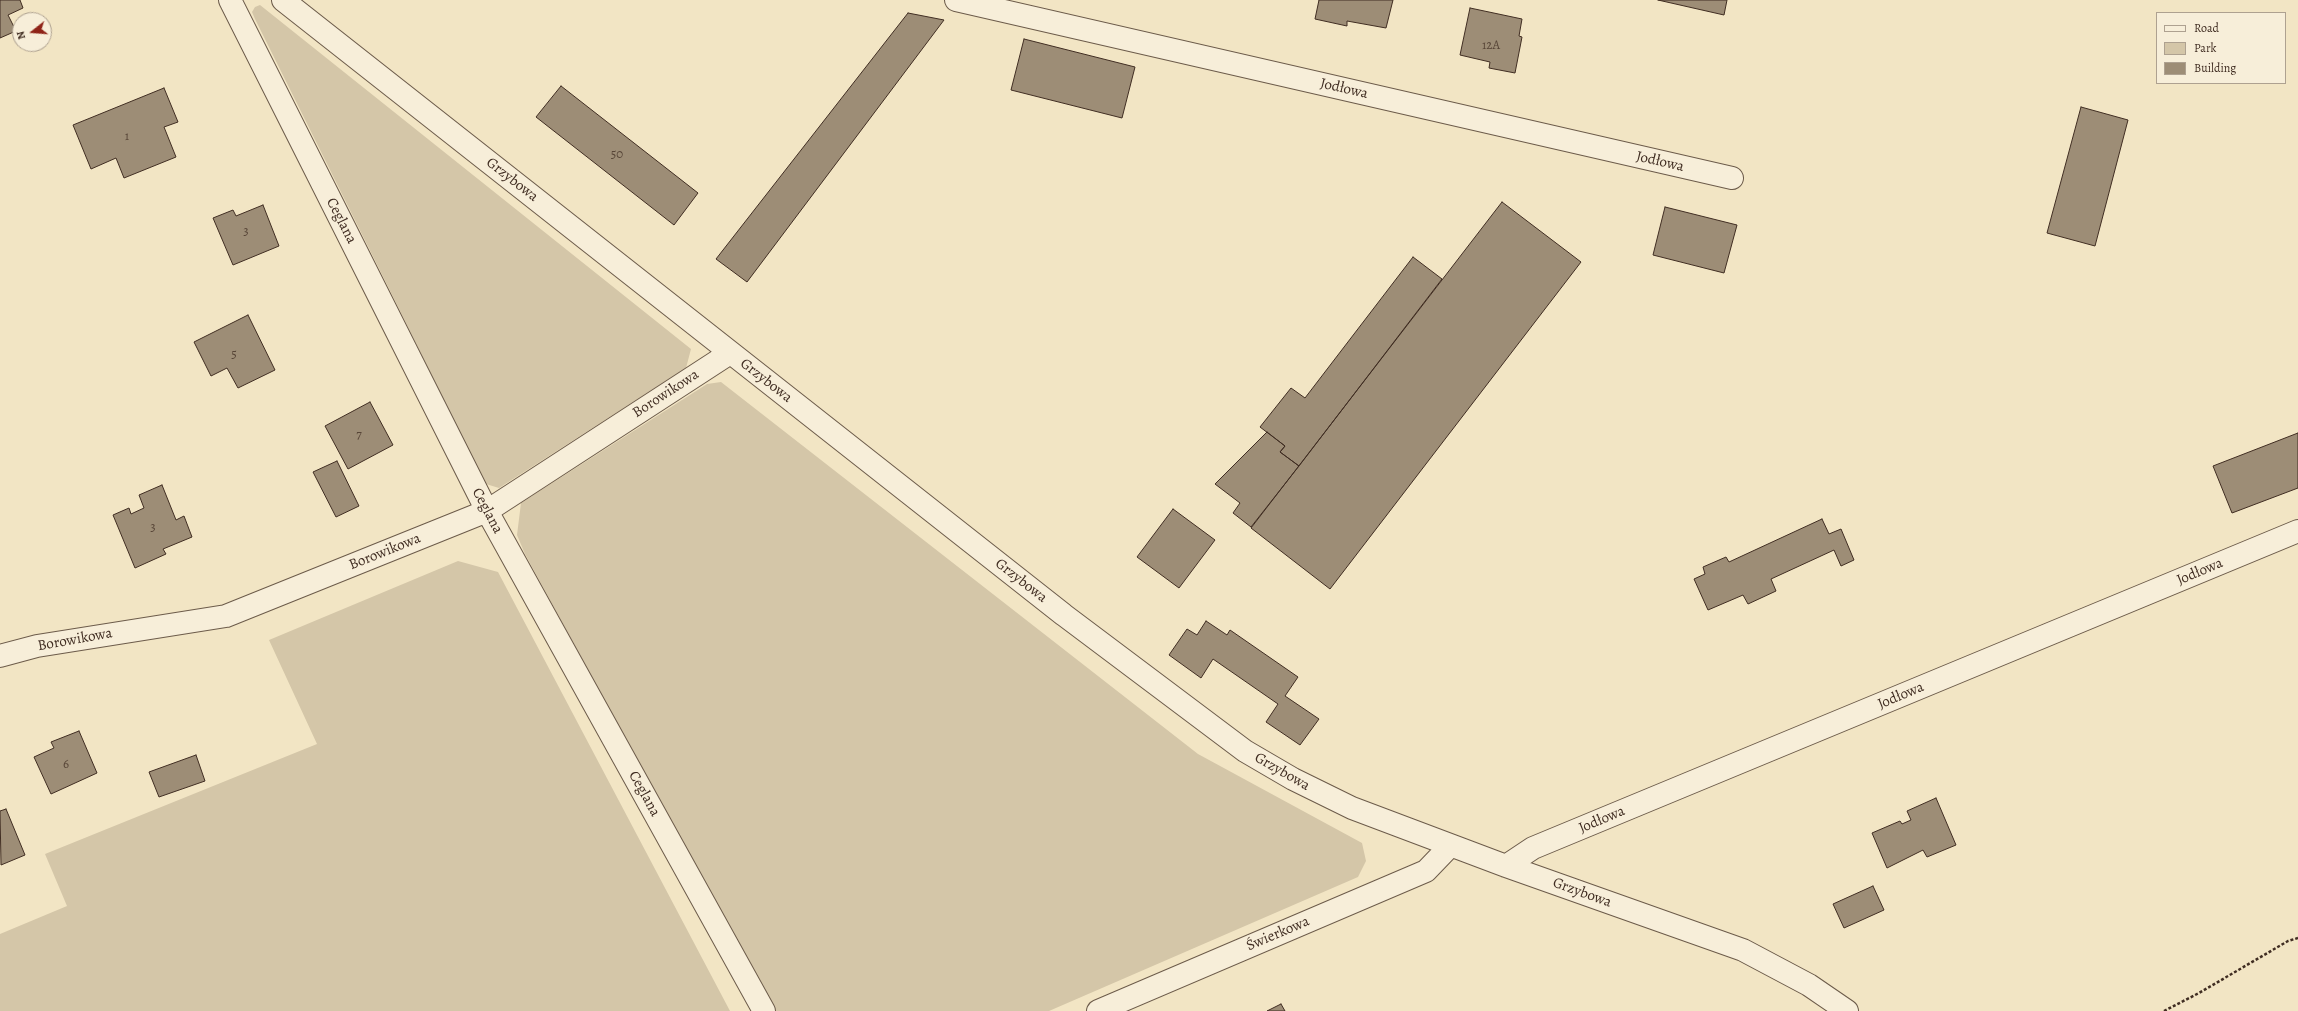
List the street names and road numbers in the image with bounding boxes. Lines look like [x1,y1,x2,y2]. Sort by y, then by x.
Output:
street label: Jodłowa [1318,75,1370,103]
street label: Jodłowa [1634,148,1686,176]
street label: Grzybowa [482,154,542,206]
street label: Ceglana [322,195,360,247]
street label: Grzybowa [736,355,796,407]
street label: Borowikowa [629,366,703,422]
street label: Ceglana [468,485,506,537]
street label: Borowikowa [347,529,423,575]
street label: Jodłowa [2174,554,2226,590]
street label: Grzybowa [991,555,1051,607]
street label: Borowikowa [36,625,114,655]
street label: Jodłowa [1875,678,1927,714]
street label: Grzybowa [1251,749,1313,795]
street label: Ceglana [624,768,664,820]
street label: Jodłowa [1576,802,1628,838]
street label: Grzybowa [1550,874,1614,912]
street label: Świerkowa [1244,913,1312,955]

